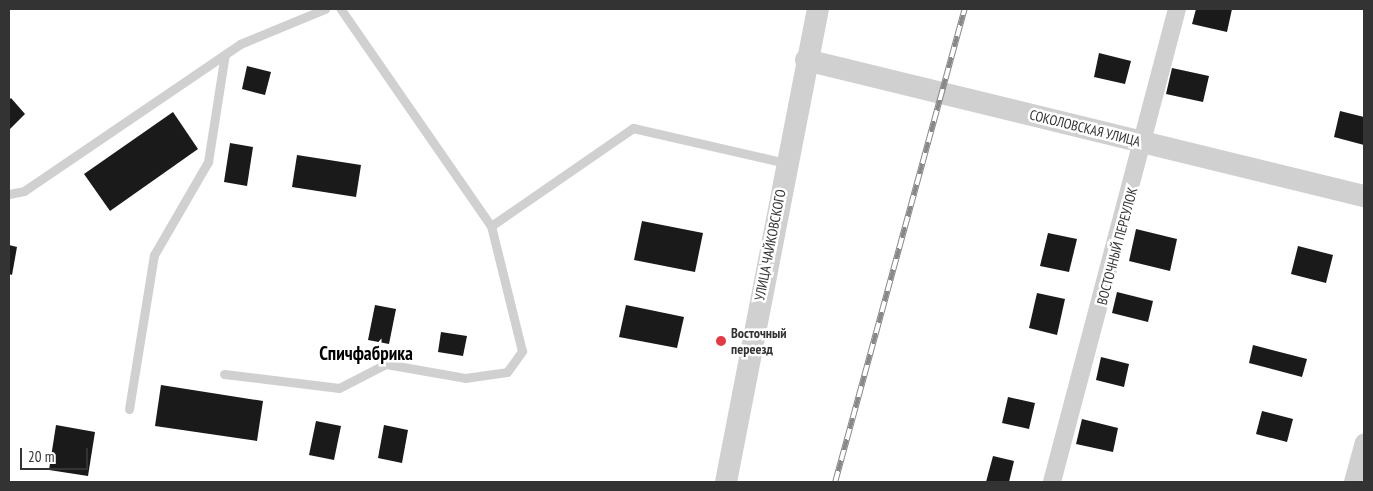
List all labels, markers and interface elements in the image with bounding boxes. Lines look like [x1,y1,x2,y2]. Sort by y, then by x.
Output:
street label: СОКОЛОВСКАЯ УЛИЦА [1028,106,1142,150]
street label: ВОСТОЧНЫЙ ПЕРЕУЛОК [1093,185,1141,307]
street label: УЛИЦА ЧАЙКОВСКОГО [751,188,789,302]
place label: Восточный переезд [731,325,787,358]
marker: Восточный переезд [715,335,727,347]
district label: Спичфабрика [319,343,413,365]
scale bar [22,438,90,470]
text: 20 m [28,447,54,466]

